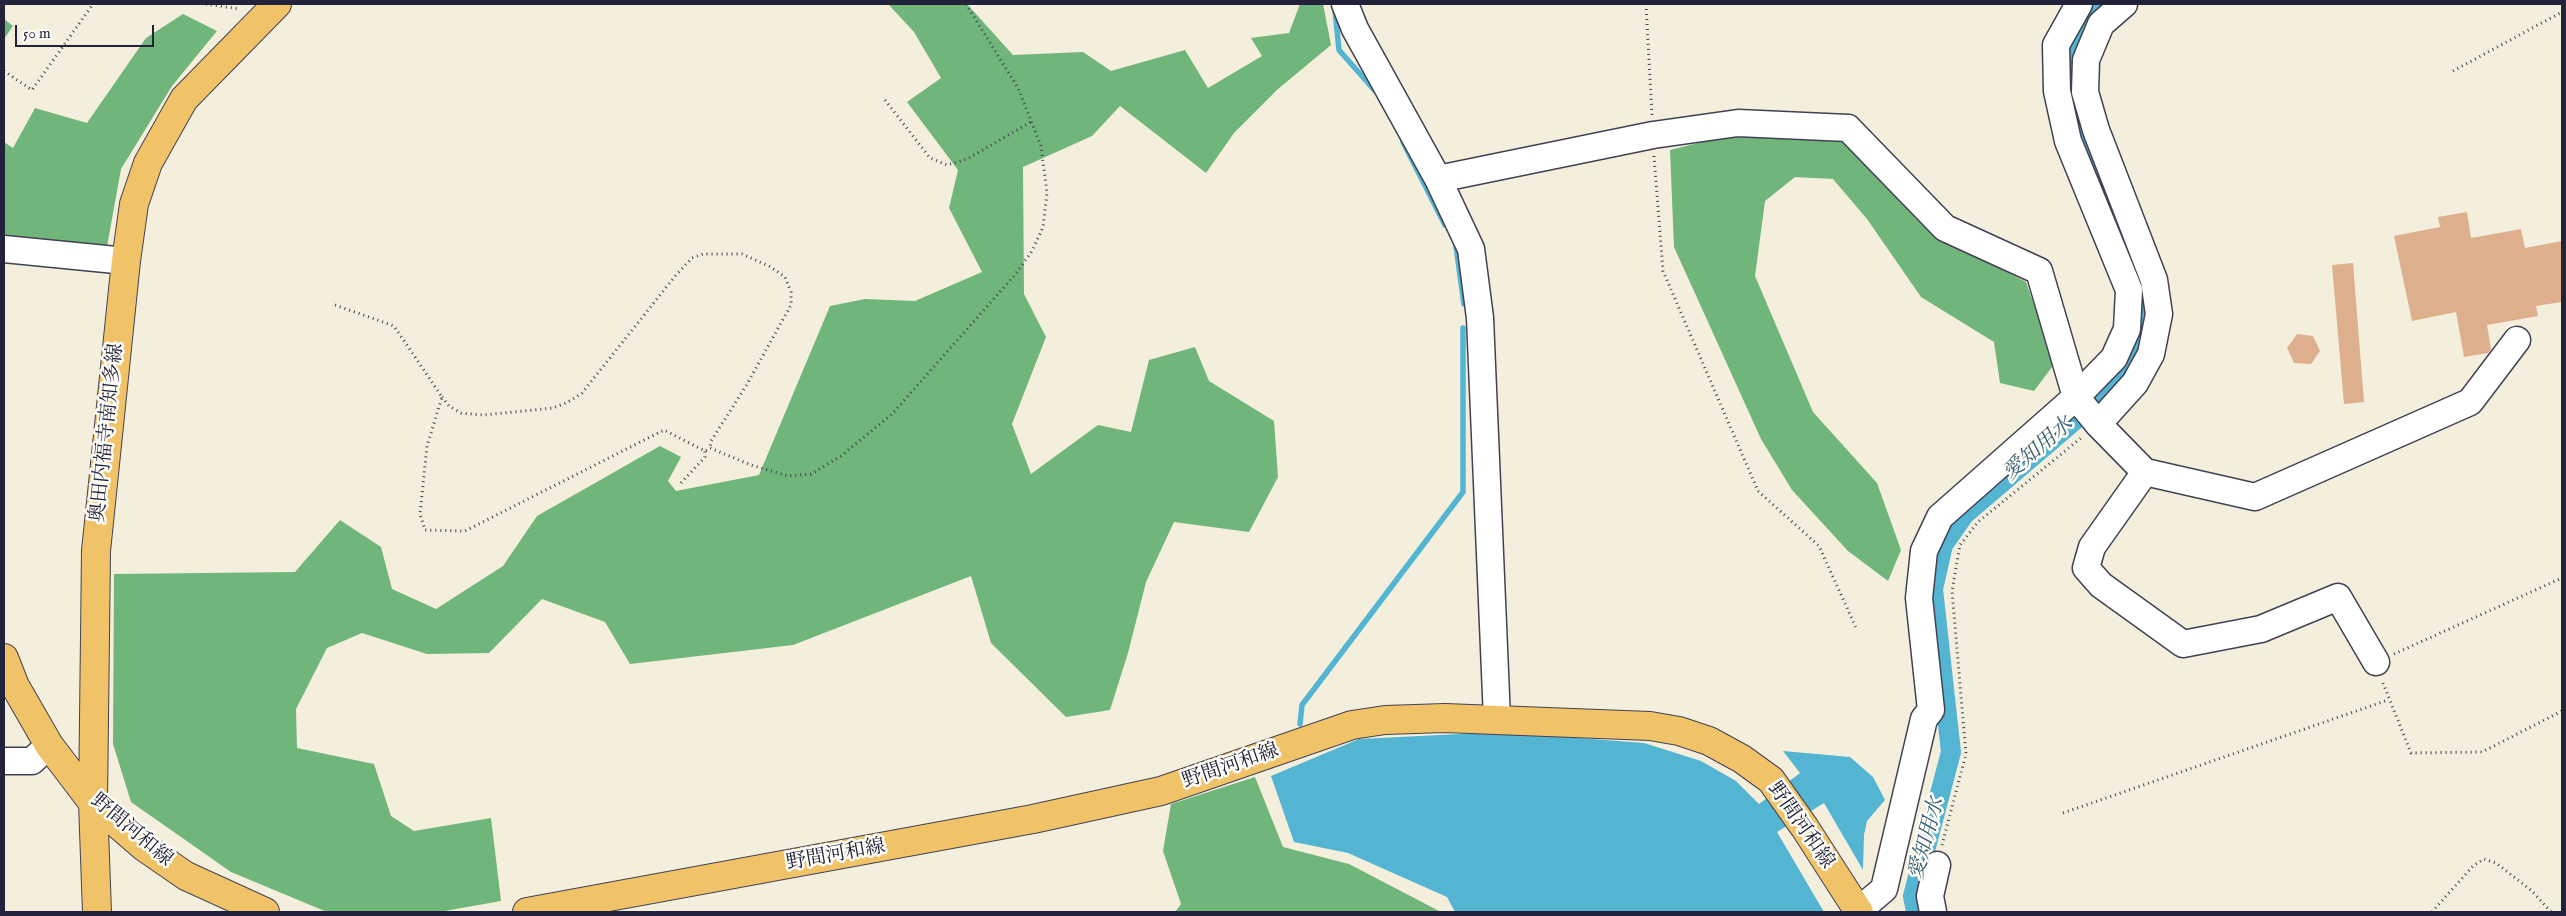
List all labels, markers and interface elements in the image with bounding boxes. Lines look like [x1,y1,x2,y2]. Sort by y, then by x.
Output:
scale bar [18,15,156,47]
text: 50 m [23,24,51,43]
street label: 奥田内福寺南知多線 [87,342,129,524]
water label: 愛知用水 [1999,413,2079,487]
street label: 野間河和線 [1180,739,1282,795]
street label: 野間河和線 [1761,778,1839,874]
street label: 野間河和線 [85,790,177,872]
water label: 愛知用水 [1905,795,1951,883]
street label: 野間河和線 [785,835,887,877]

